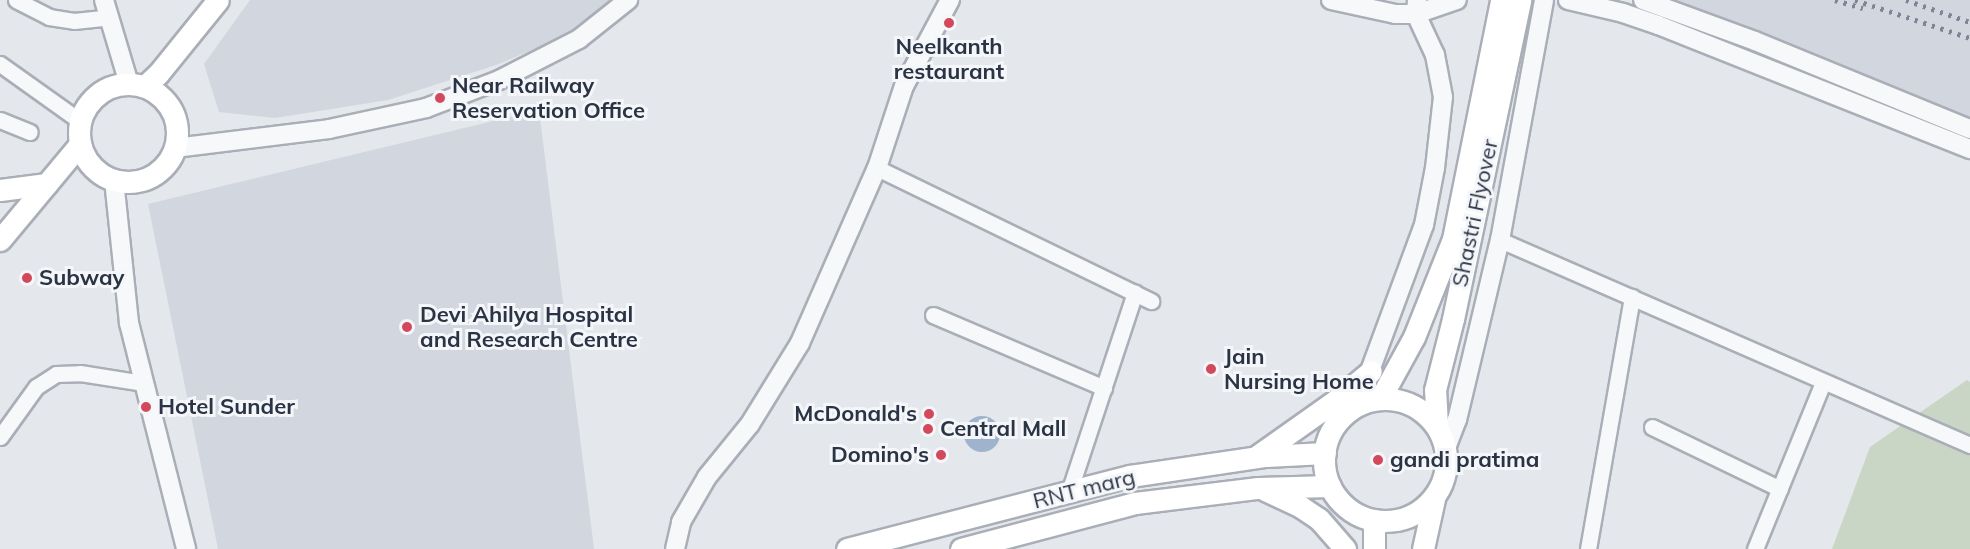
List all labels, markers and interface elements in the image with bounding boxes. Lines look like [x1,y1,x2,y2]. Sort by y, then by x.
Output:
marker: Neelkanth restaurant [942,16,956,30]
place label: Neelkanth restaurant [894,33,1004,84]
place label: Near Railway Reservation Office [452,72,645,124]
marker: Near Railway Reservation Office [433,91,447,105]
street label: Shastri Flyover [1446,137,1504,289]
place label: Subway [39,265,124,291]
marker: Subway [20,271,34,285]
place label: Devi Ahilya Hospital and Research Centre [420,301,638,352]
marker: Devi Ahilya Hospital and Research Centre [398,318,416,336]
place label: Jain Nursing Home [1224,343,1374,394]
marker: Jain Nursing Home [1202,360,1220,378]
place label: Hotel Sunder [158,394,295,420]
marker: Hotel Sunder [139,400,153,414]
place label: McDonald's [794,401,917,427]
marker: McDonald's [922,407,936,421]
place label: Central Mall [940,416,1066,442]
marker: Central Mall [921,422,935,436]
place label: Domino's [831,442,929,468]
place label: gandi pratima [1390,447,1539,473]
marker: Domino's [934,448,948,462]
marker: gandi pratima [1371,453,1385,467]
street label: RNT marg [1030,464,1138,514]

